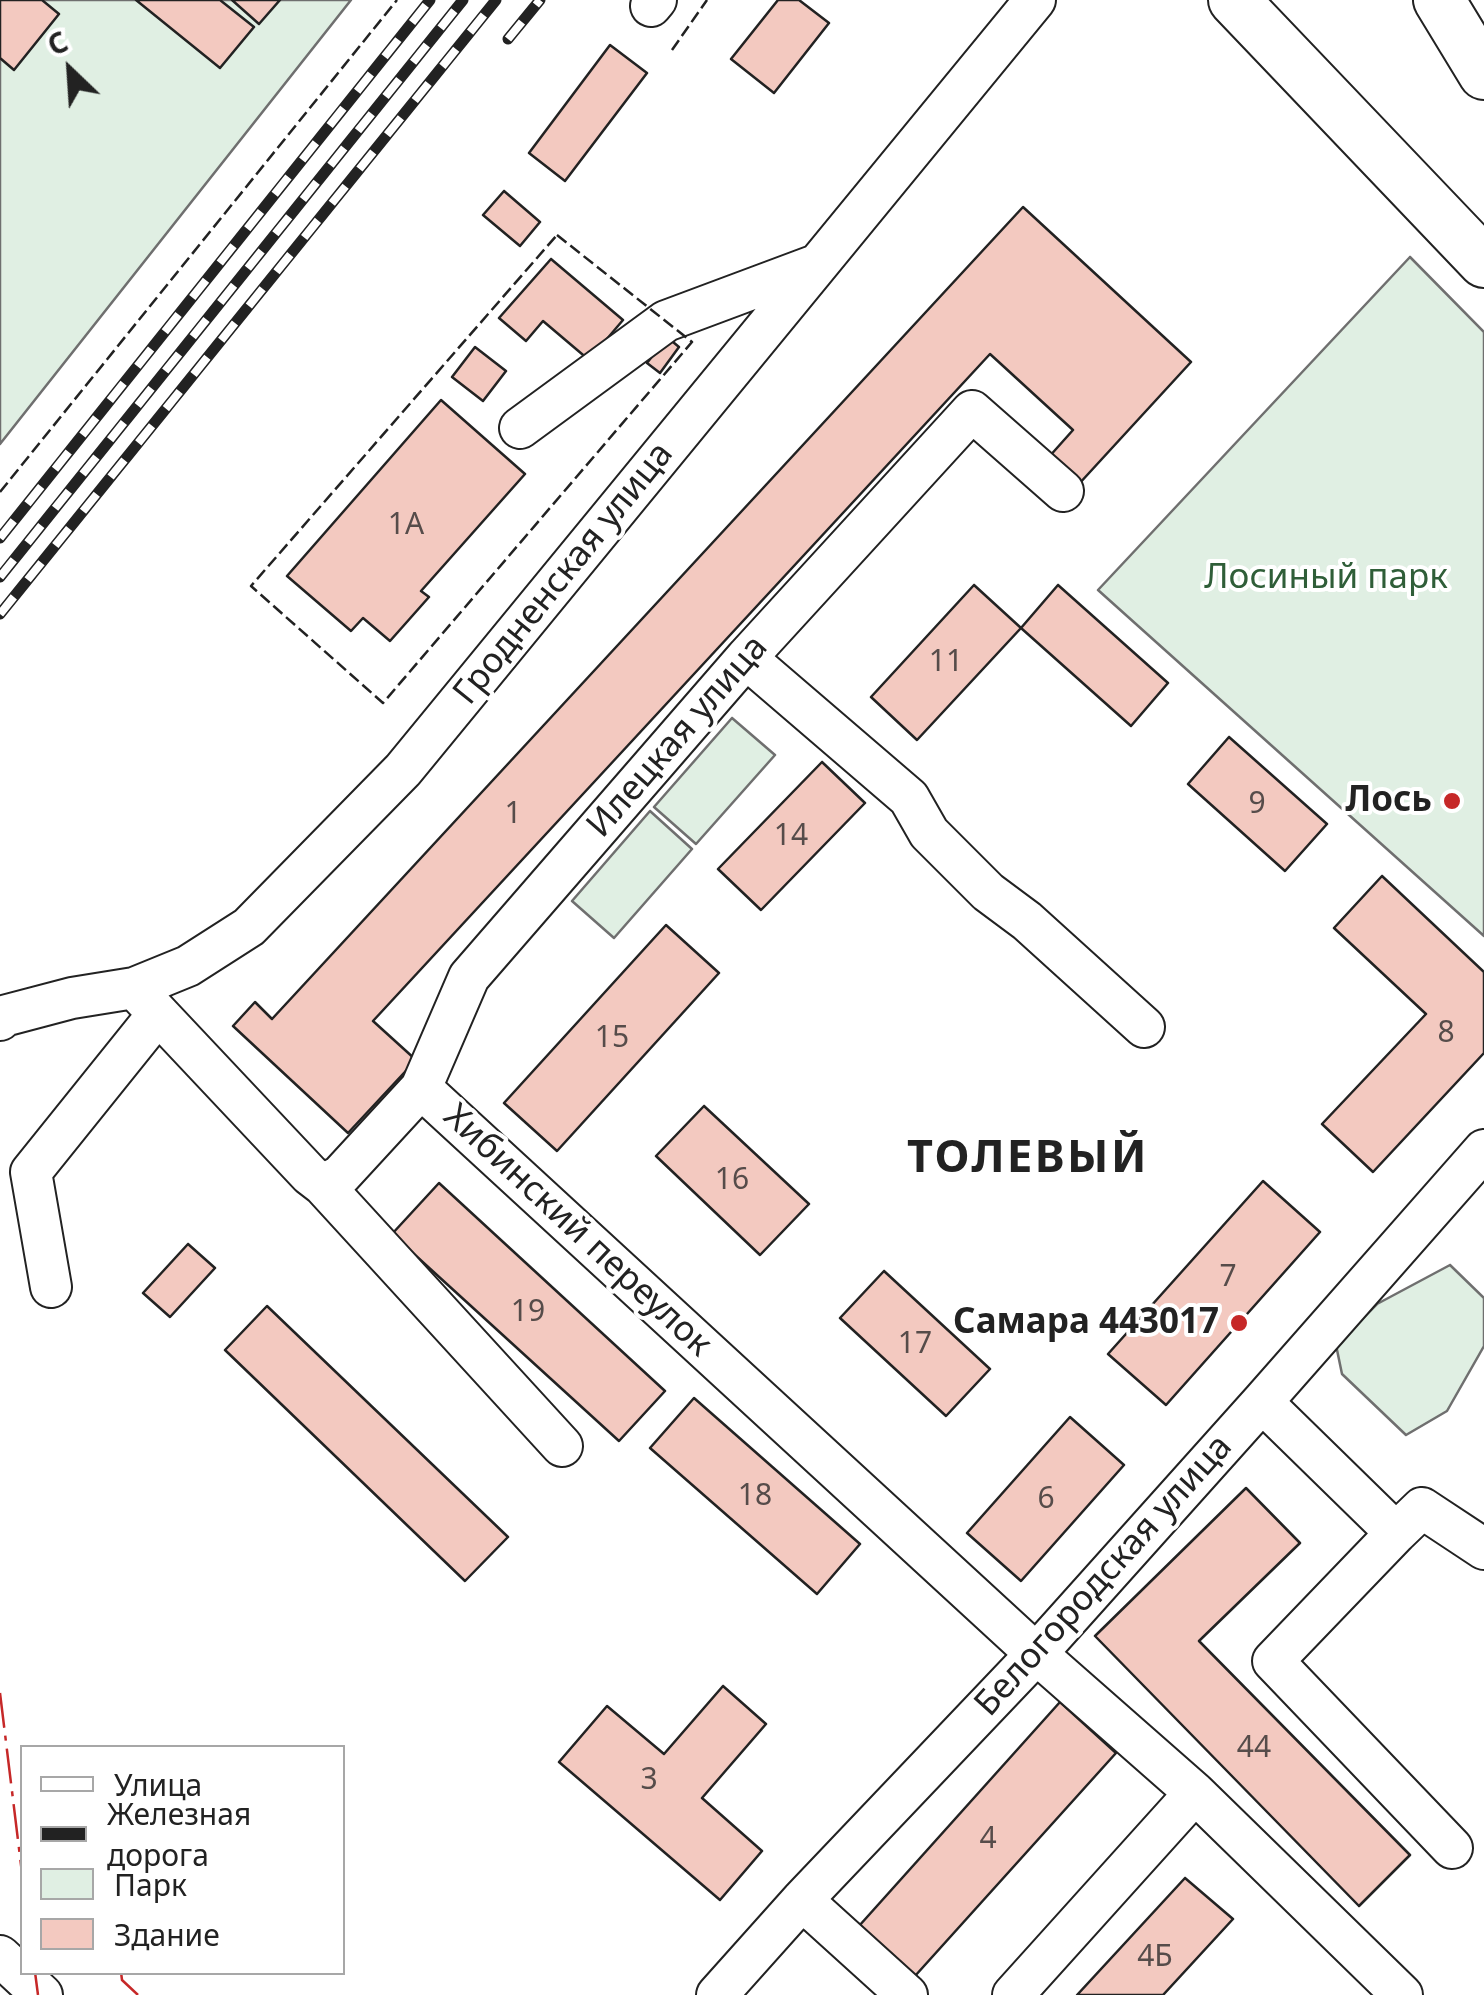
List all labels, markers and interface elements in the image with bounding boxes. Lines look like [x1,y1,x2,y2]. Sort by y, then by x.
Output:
north arrow [20,20,120,120]
text: С [41,22,74,64]
street label: Гродненская улица [445,434,683,714]
house number: 1А [388,507,424,543]
park label: Лосиный парк [1204,557,1448,599]
street label: Илецкая улица [579,628,777,846]
house number: 11 [929,644,963,680]
place label: Лось [1346,780,1432,822]
house number: 9 [1248,786,1266,822]
marker: Лось [1441,790,1463,812]
house number: 1 [504,796,522,832]
house number: 14 [774,818,808,854]
house number: 8 [1437,1015,1455,1051]
house number: 15 [595,1020,629,1056]
street label: Хибинский переулок [434,1096,720,1366]
district label: ТОЛЕВЫЙ [907,1132,1149,1186]
house number: 16 [715,1162,749,1198]
house number: 7 [1219,1259,1237,1295]
house number: 19 [511,1294,545,1330]
place label: Самара 443017 [953,1302,1219,1344]
marker: Самара 443017 [1228,1312,1250,1334]
house number: 17 [898,1326,932,1362]
street label: Белогородская улица [967,1427,1241,1725]
house number: 18 [738,1478,772,1514]
house number: 6 [1037,1481,1055,1517]
house number: 44 [1237,1730,1271,1766]
legend [20,1745,345,1975]
house number: 3 [640,1762,658,1798]
text: Улица [114,1764,202,1805]
text: Железная дорога [107,1793,251,1875]
house number: 4 [979,1821,997,1857]
text: Парк [114,1864,187,1905]
text: Здание [114,1914,220,1955]
house number: 4Б [1137,1939,1173,1975]

